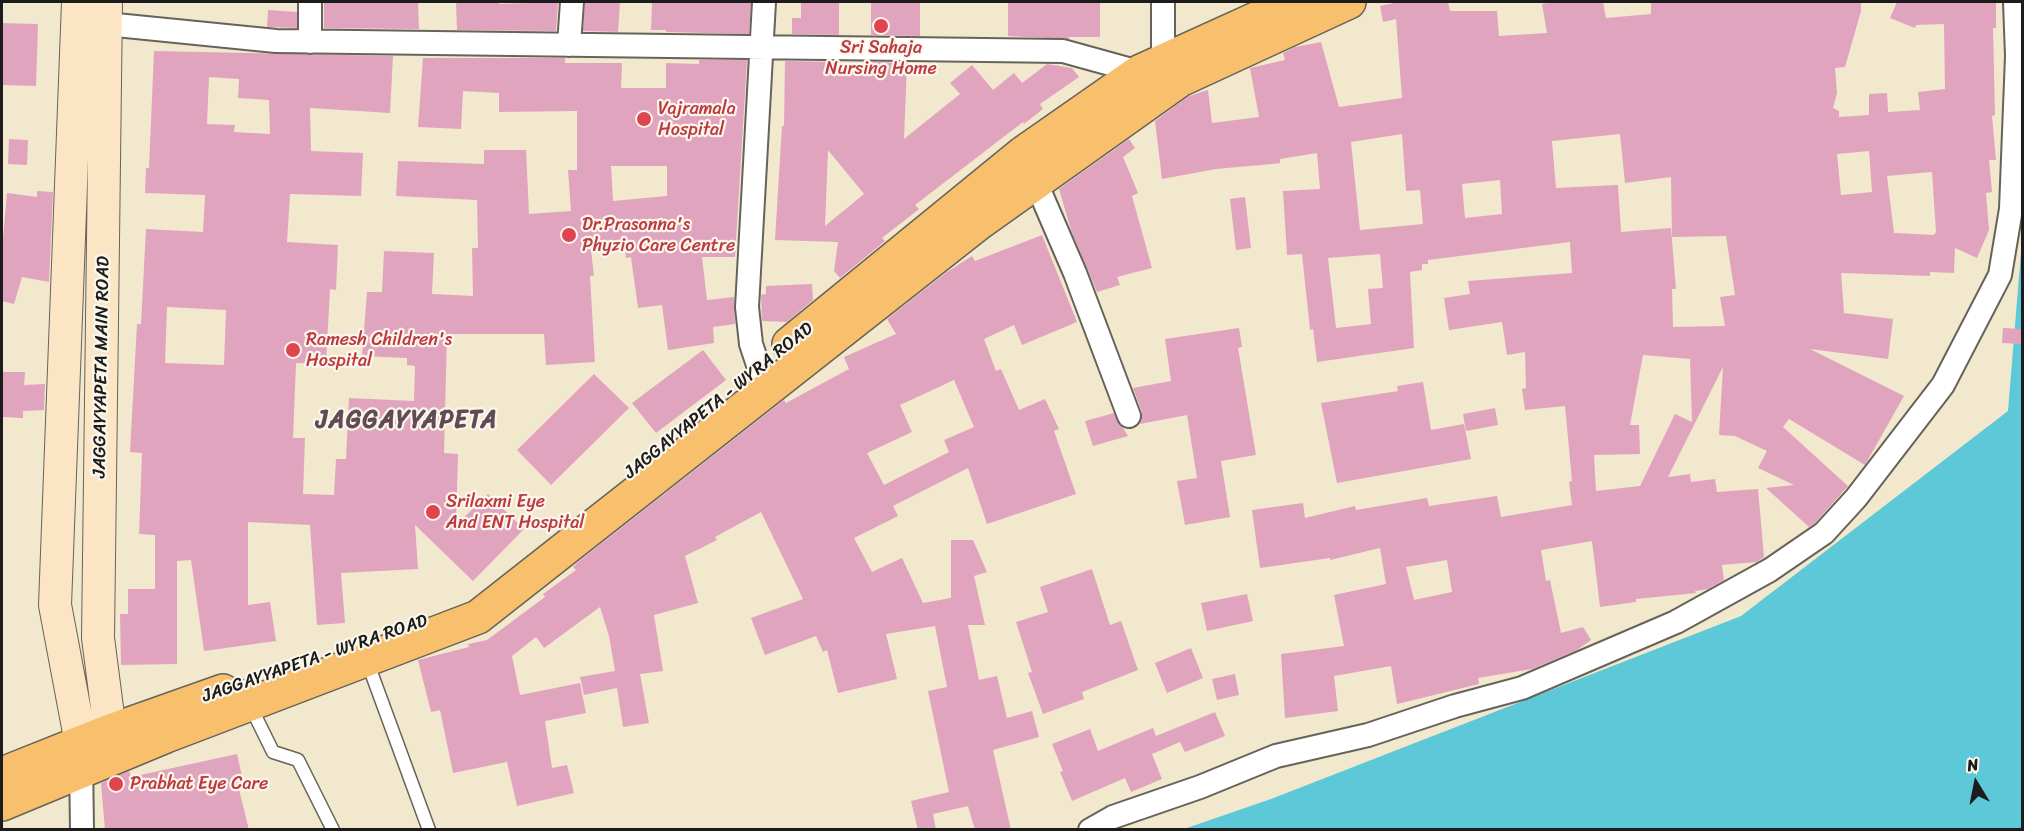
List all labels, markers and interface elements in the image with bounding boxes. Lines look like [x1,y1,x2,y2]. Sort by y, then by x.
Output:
marker: Sri Sahaja Nursing Home [872,17,890,35]
place label: Sri Sahaja Nursing Home [825,37,937,80]
place label: Vajramala Hospital [658,98,736,140]
marker: Vajramala Hospital [635,110,653,128]
place label: Dr.Prasonna's Phyzio Care Centre [582,214,735,256]
marker: Dr.Prasonna's Phyzio Care Centre [560,226,578,244]
street label: JAGGAYYAPETA MAIN ROAD [89,256,115,478]
street label: JAGGAYYAPETA - WYRA ROAD [620,318,818,484]
place label: Ramesh Children's Hospital [306,329,452,372]
marker: Ramesh Children's Hospital [284,341,302,359]
district label: JAGGAYYAPETA [316,407,498,435]
place label: Srilaxmi Eye And ENT Hospital [446,491,584,534]
marker: Srilaxmi Eye And ENT Hospital [424,503,442,521]
street label: JAGGAYYAPETA - WYRA ROAD [200,610,430,708]
text: N [1965,750,1981,780]
north arrow [1946,753,2006,813]
place label: Prabhat Eye Care [130,773,268,795]
marker: Prabhat Eye Care [107,775,125,793]

